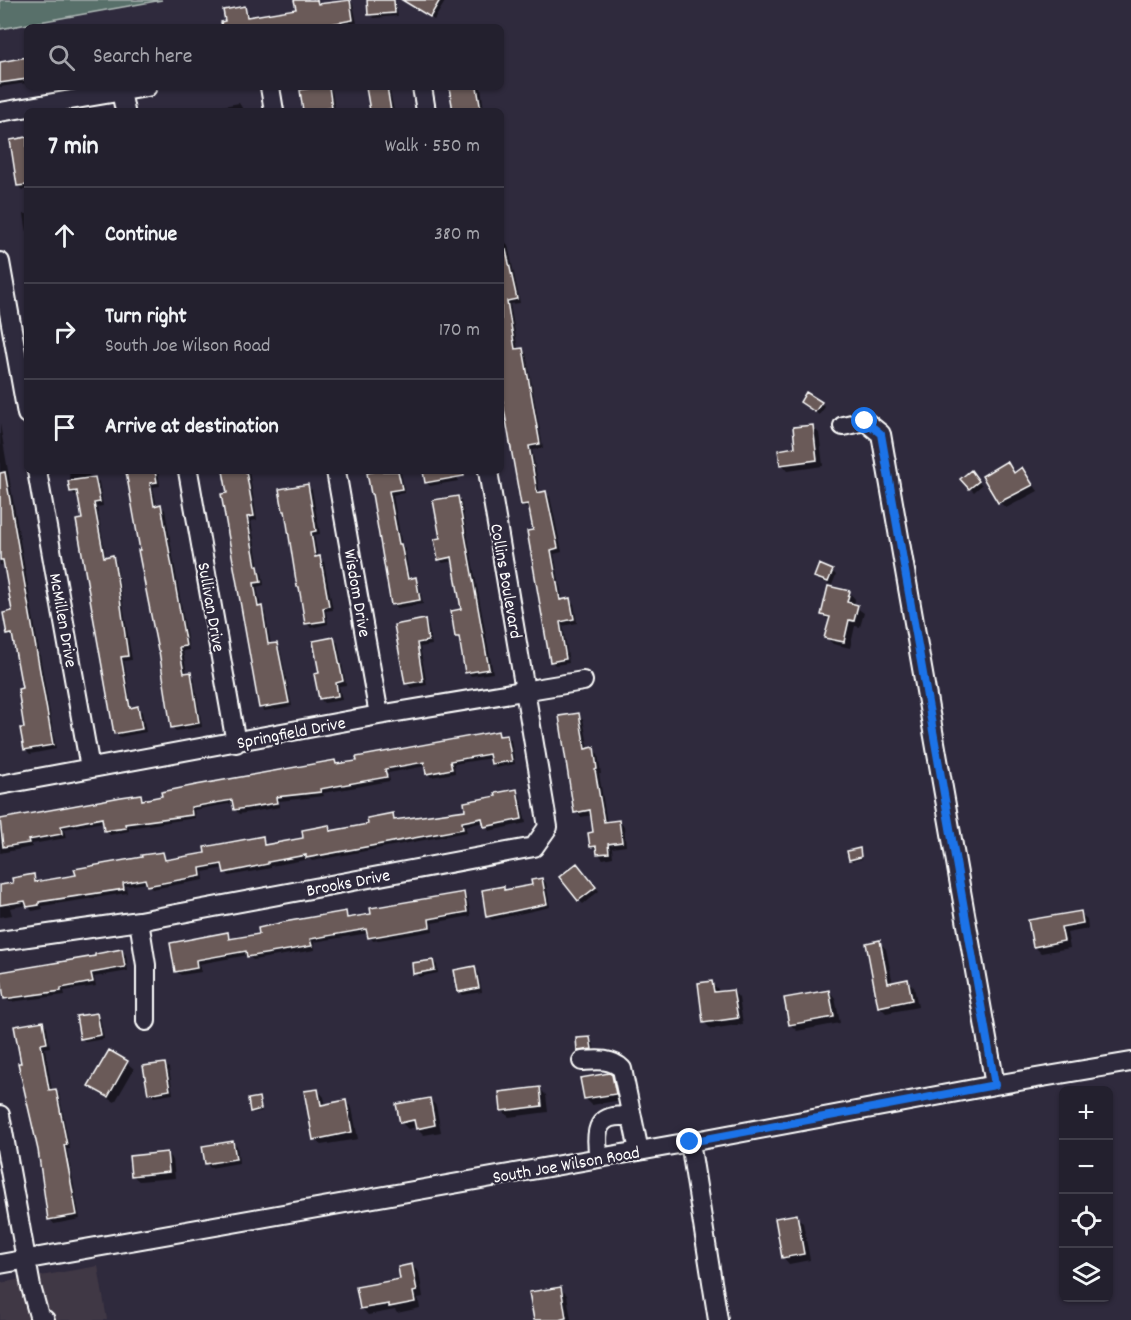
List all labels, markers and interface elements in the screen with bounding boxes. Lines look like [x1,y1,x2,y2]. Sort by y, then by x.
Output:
search box [24,24,504,90]
icon: search [45,41,78,74]
text: Search here [93,42,192,73]
text: 7 min [48,129,99,166]
text: Walk · 550 m [385,133,480,161]
icon: ahead [48,219,81,252]
text: Continue [105,220,177,251]
text: 380 m [434,221,480,249]
text: Turn right [105,302,187,333]
icon: right [48,315,81,348]
text: 170 m [439,317,480,345]
text: South Joe Wilson Road [105,333,270,361]
route start [851,407,877,433]
icon: arrive [48,411,81,444]
text: Arrive at destination [105,412,279,443]
street label: Collins Boulevard [482,522,527,641]
street label: Wisdom Drive [336,548,376,639]
street label: Sullivan Drive [189,561,230,654]
street label: McMillen Drive [41,571,82,670]
street label: Springfield Drive [235,712,348,757]
street label: Brooks Drive [304,864,393,905]
map controls [1059,1086,1113,1302]
button: + [1059,1086,1113,1140]
route end [676,1128,702,1154]
button: − [1059,1140,1113,1194]
street label: South Joe Wilson Road [491,1141,642,1192]
button: locate [1059,1194,1113,1248]
button: layers [1059,1248,1113,1302]

